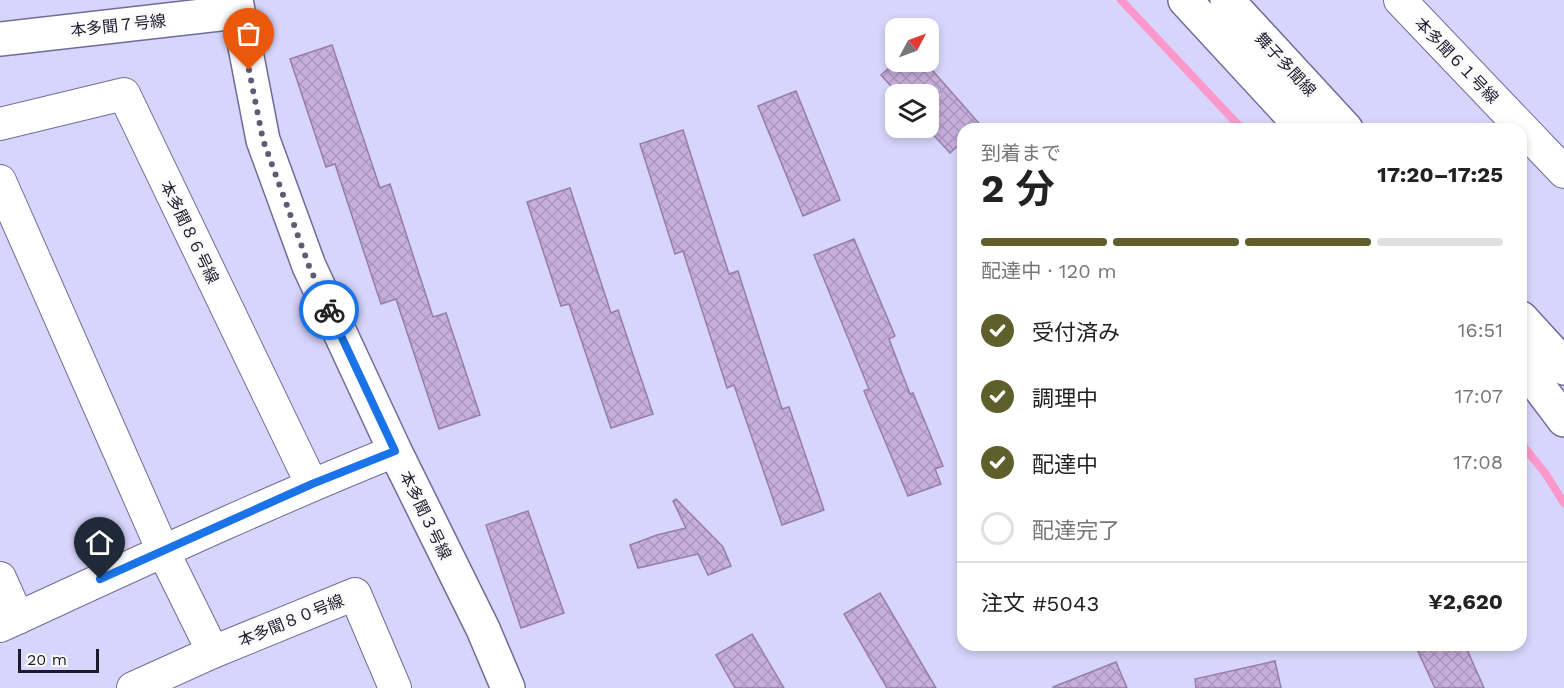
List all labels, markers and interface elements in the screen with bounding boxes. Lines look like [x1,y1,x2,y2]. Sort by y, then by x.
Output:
pin [223,8,274,70]
street label: 本多聞７号線 [69,11,167,40]
street label: 本多聞６１号線 [1411,13,1502,107]
icon: bag [232,17,265,50]
north arrow [885,18,939,72]
map controls [885,18,939,138]
street label: 舞子多聞線 [1251,29,1320,100]
button: layers [885,84,939,138]
text: 到着まで [981,141,1061,165]
text: 17:20–17:25 [1377,162,1503,187]
text: 2 分 [981,166,1054,211]
street label: 本多聞８６号線 [156,178,223,287]
text: 配達中 · 120 m [981,259,1117,283]
courier [299,280,359,340]
icon: bike [313,294,346,327]
icon: check [981,314,1014,347]
text: 16:51 [1458,318,1503,342]
text: 受付済み [1032,320,1120,345]
icon: check [981,380,1014,413]
text: 17:07 [1455,384,1503,408]
text: 調理中 [1032,386,1098,411]
icon: check [981,446,1014,479]
text: 17:08 [1453,450,1503,474]
text: 配達中 [1032,452,1098,477]
street label: 本多聞３号線 [396,468,455,563]
pin [74,517,125,579]
text: 配達完了 [1032,518,1120,543]
icon: home [83,526,116,559]
text: ¥2,620 [1428,589,1503,614]
street label: 本多聞８０号線 [236,591,347,650]
text: 注文 #5043 [981,591,1099,616]
scale bar [18,646,99,674]
text: 20 m [27,650,67,669]

